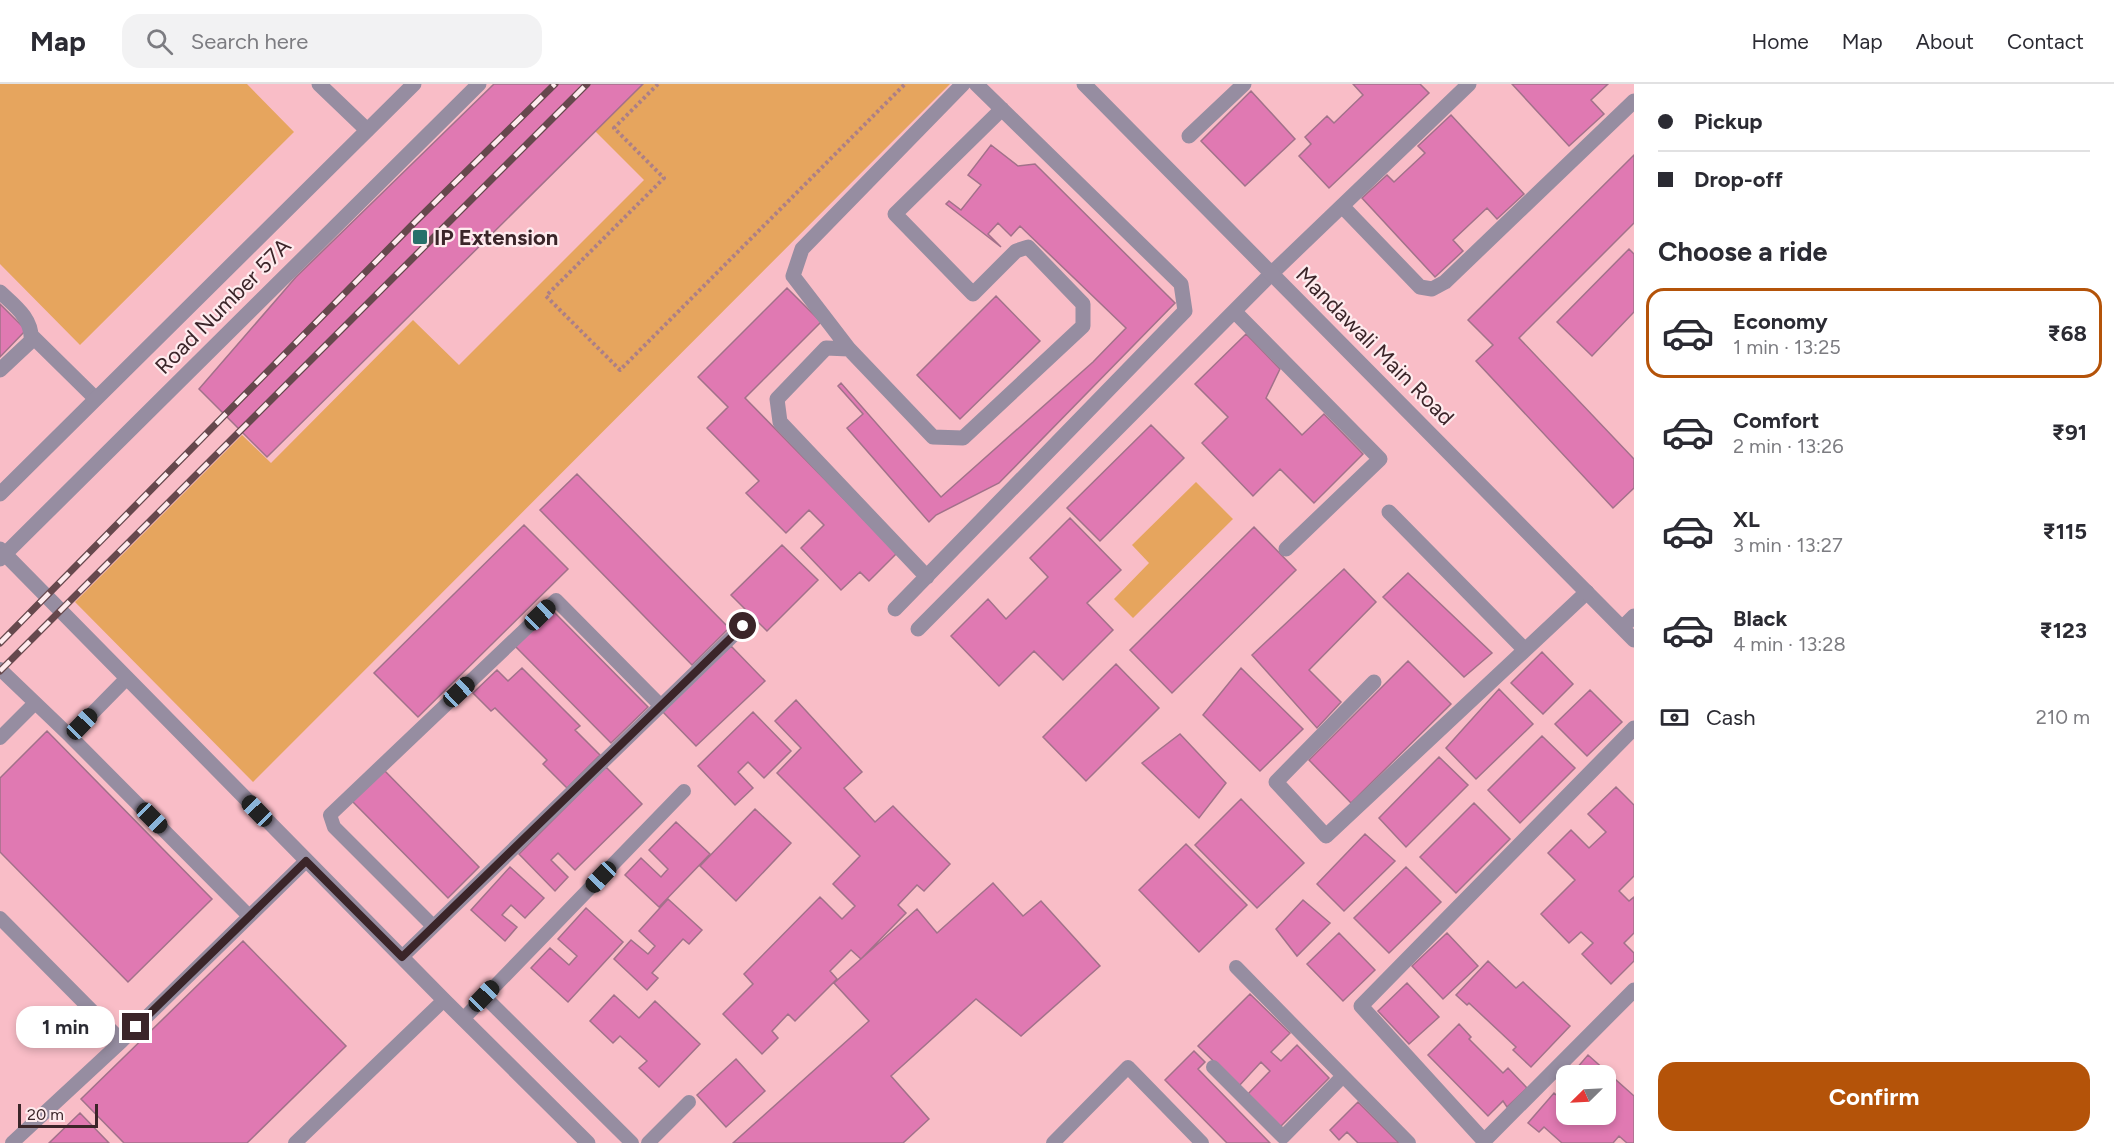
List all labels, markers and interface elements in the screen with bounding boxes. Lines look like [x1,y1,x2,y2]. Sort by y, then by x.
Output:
search box [122,14,542,68]
text: Map [30,24,86,58]
icon: search [143,25,176,58]
text: Search here [191,28,308,55]
text: Home [1752,29,1809,54]
text: Map [1842,29,1883,54]
text: About [1916,29,1974,54]
text: Contact [2007,29,2084,54]
text: Pickup [1694,108,1763,135]
text: Drop-off [1694,166,1783,193]
place label: IP Extension [434,224,558,251]
marker: IP Extension [411,228,429,246]
street label: Road Number 57A [149,232,297,380]
text: Choose a ride [1658,235,1827,268]
street label: Mandawali Main Road [1290,261,1460,431]
icon: car [1661,306,1715,360]
text: Economy [1733,308,1828,335]
text: ₹68 [2048,320,2087,347]
text: 1 min · 13:25 [1733,335,1841,359]
icon: car [1661,405,1715,459]
text: Comfort [1733,407,1819,434]
text: ₹91 [2052,419,2087,446]
text: 2 min · 13:26 [1733,434,1844,458]
icon: car [1661,504,1715,558]
text: XL [1733,506,1760,533]
text: ₹115 [2042,518,2087,545]
text: 3 min · 13:27 [1733,533,1843,557]
car [521,596,559,634]
icon: car [1661,603,1715,657]
text: Black [1733,605,1787,632]
route start [729,612,756,639]
text: ₹123 [2040,617,2087,644]
text: 4 min · 13:28 [1733,632,1846,656]
car [440,673,478,711]
icon: cash [1658,701,1691,734]
text: Cash [1706,704,1756,731]
car [63,705,101,743]
text: 210 m [2036,705,2090,729]
car [238,792,276,830]
car [133,799,171,837]
car [582,858,620,896]
car [465,977,503,1015]
callout: 1 min [16,1006,115,1048]
route end [122,1013,149,1040]
text: 1 min [42,1015,89,1039]
button: Confirm [1658,1062,2090,1131]
north arrow [1556,1065,1616,1125]
map controls [1556,1065,1616,1125]
scale bar [18,1101,98,1128]
text: 20 m [27,1105,64,1124]

